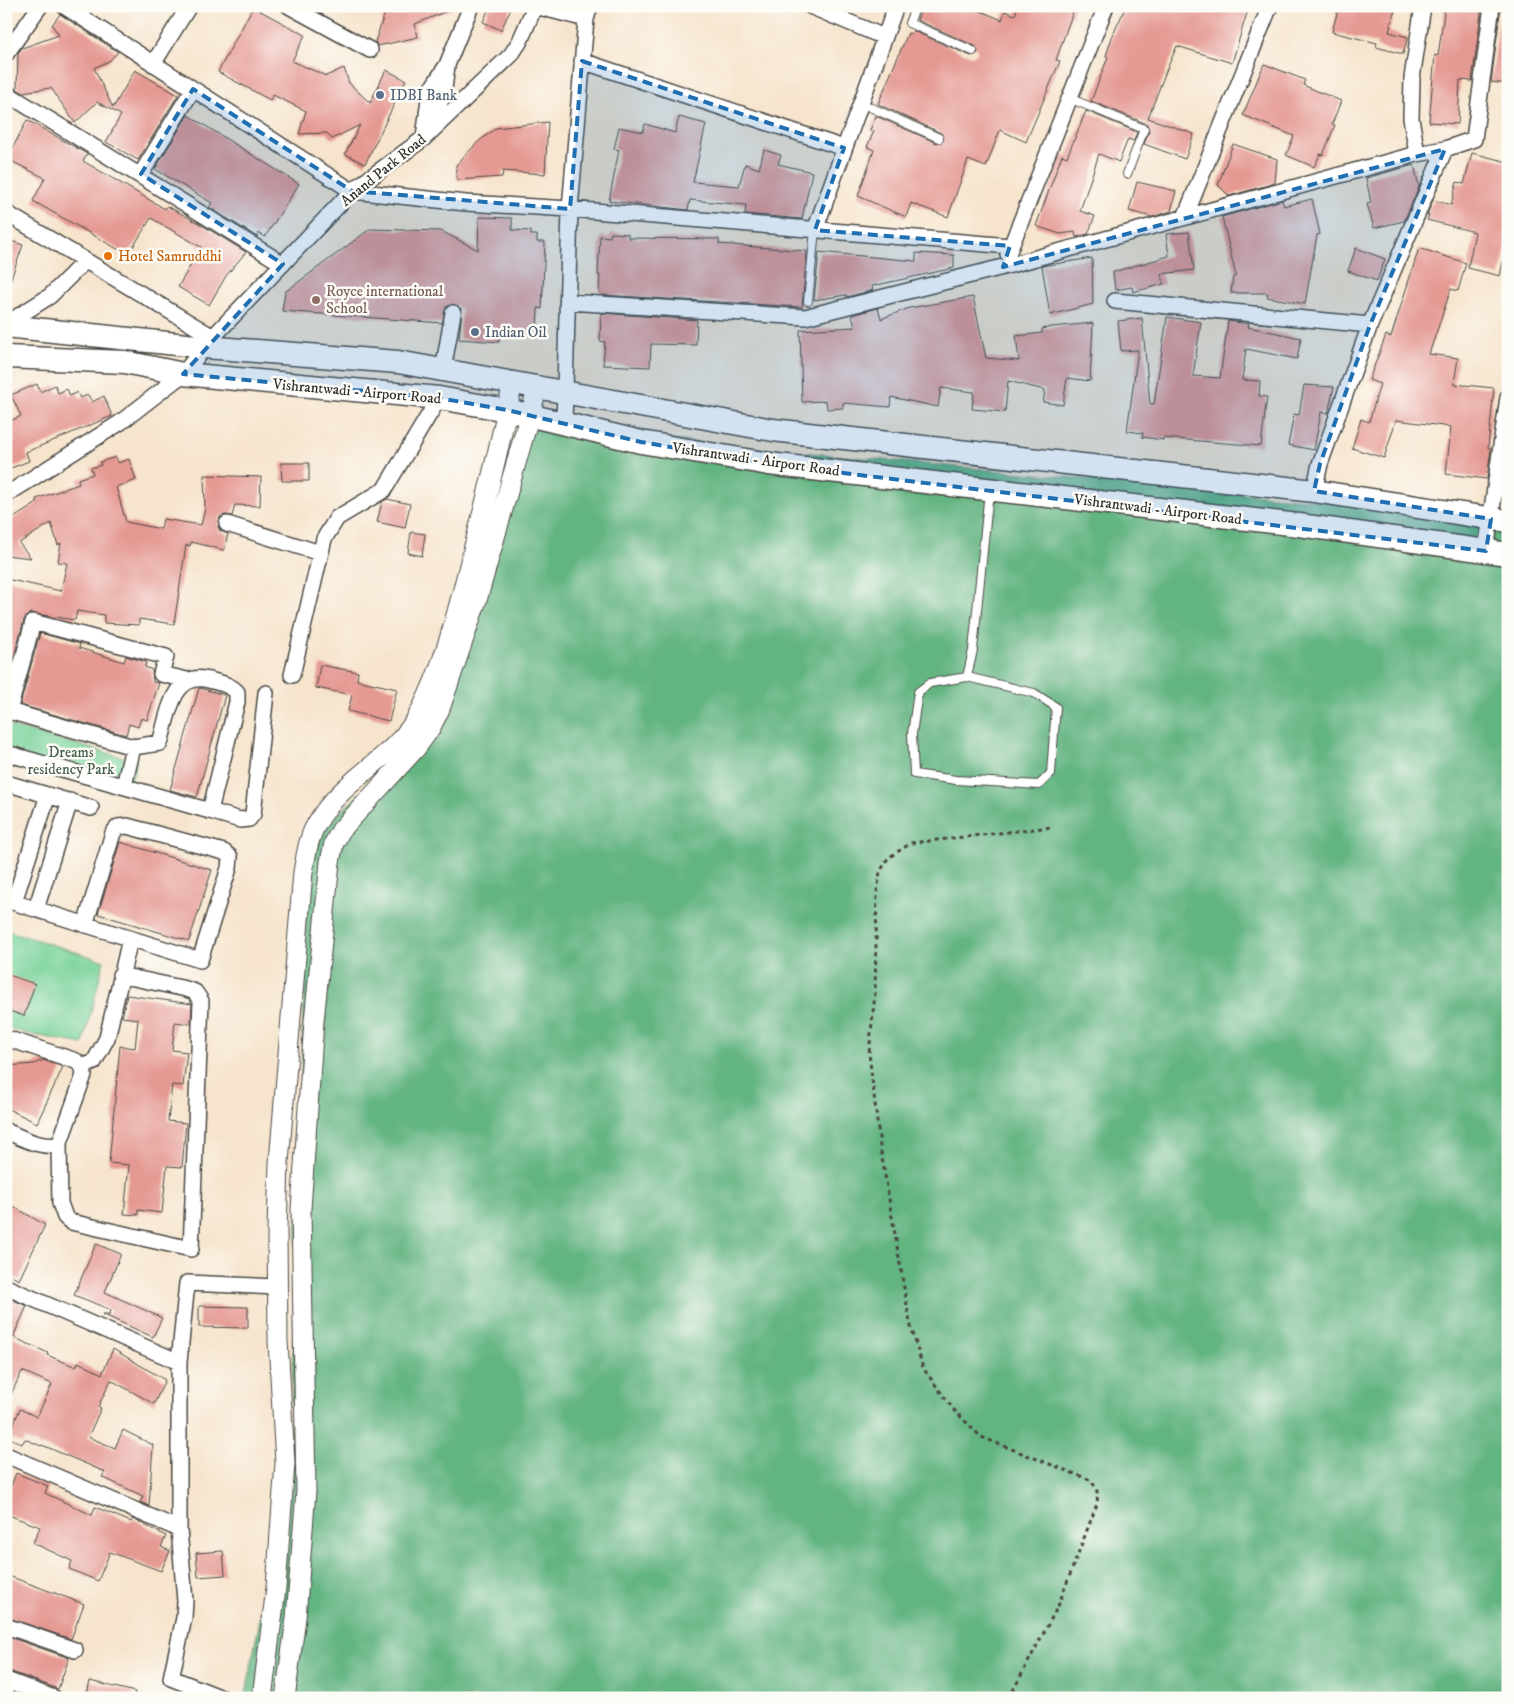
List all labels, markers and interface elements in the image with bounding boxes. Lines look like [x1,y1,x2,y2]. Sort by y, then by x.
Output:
place label: IDBI Bank [390,86,458,105]
marker: IDBI Bank [374,89,386,101]
street label: Anand Park Road [337,130,430,211]
place label: Hotel Samruddhi [118,247,222,266]
marker: Hotel Samruddhi [102,250,114,262]
place label: Royce international School [326,282,444,318]
marker: Royce international School [310,294,322,306]
place label: Indian Oil [485,323,547,342]
marker: Indian Oil [469,326,481,338]
street label: Vishrantwadi - Airport Road [271,375,442,408]
street label: Vishrantwadi - Airport Road [670,438,841,481]
street label: Vishrantwadi - Airport Road [1072,490,1243,529]
park label: Dreams residency Park [28,743,115,779]

